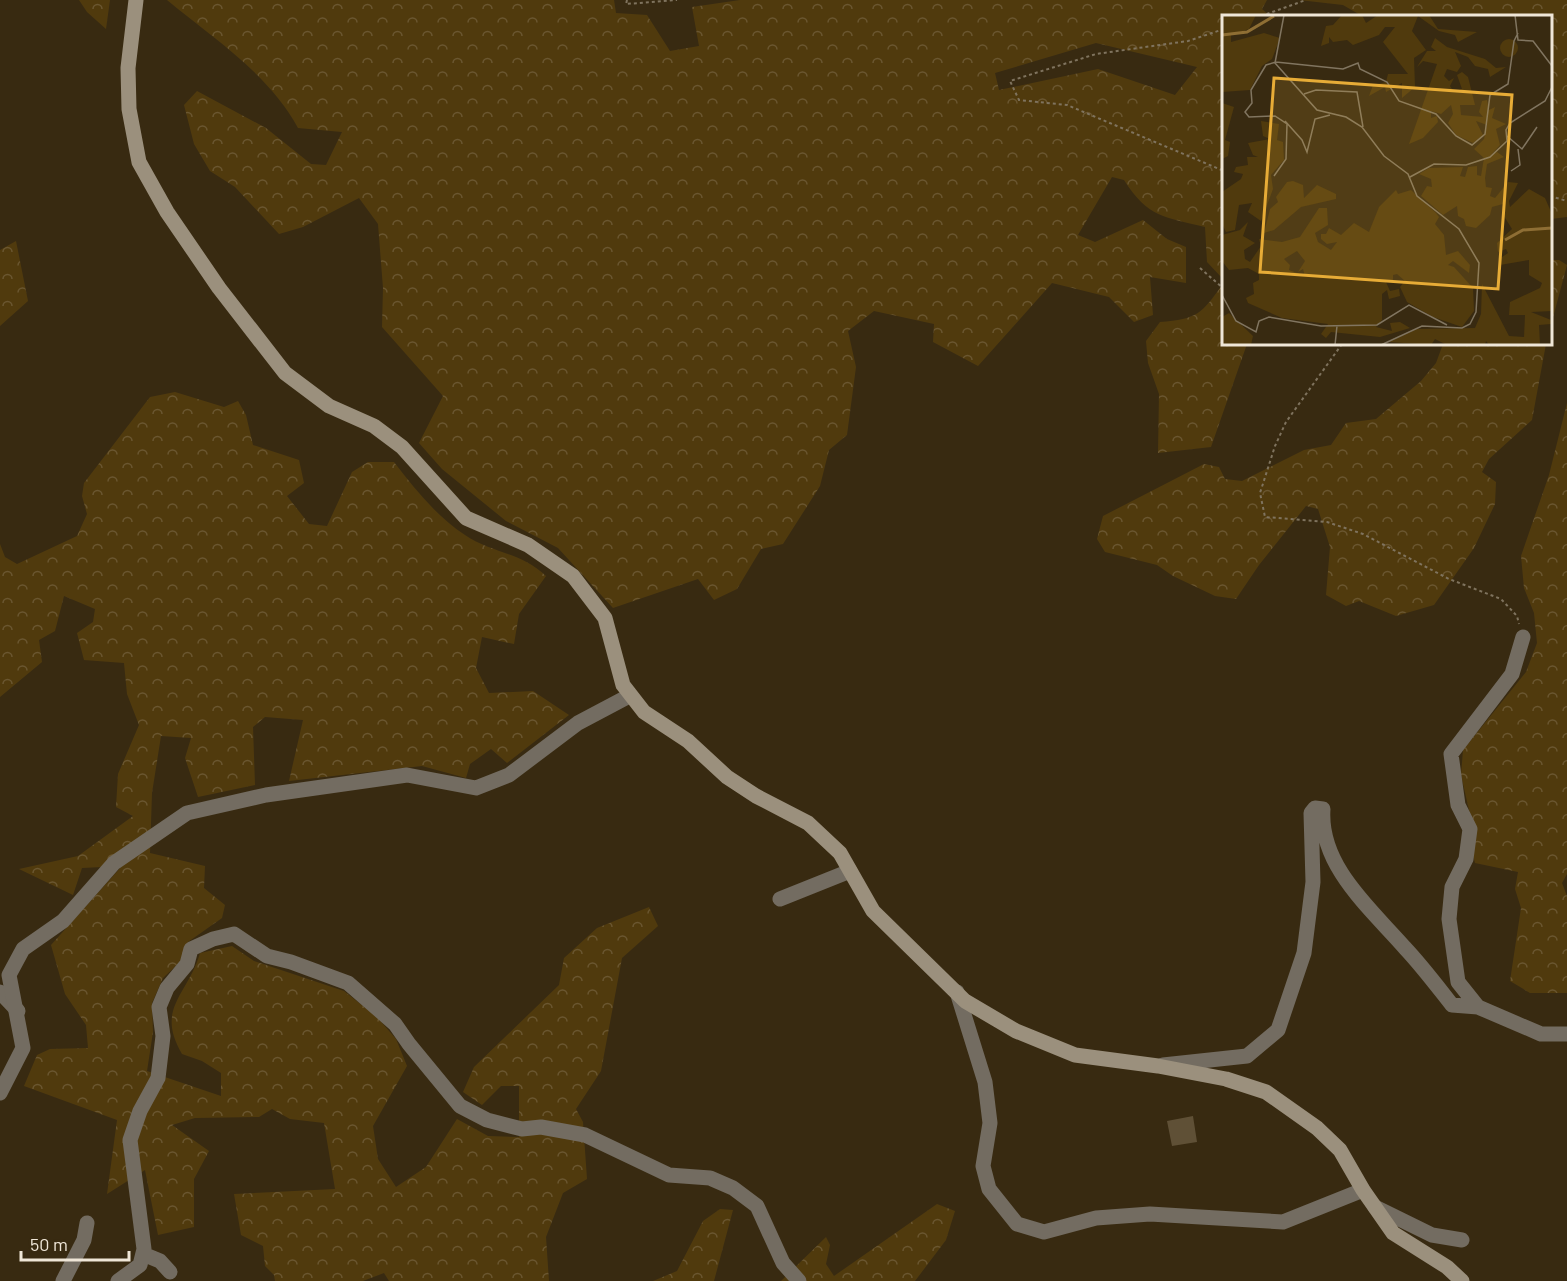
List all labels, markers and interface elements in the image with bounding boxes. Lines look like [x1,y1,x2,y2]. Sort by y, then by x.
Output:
inset map [1222,15,1552,345]
scale bar [21,1224,129,1262]
text: 50 m [30,1233,68,1255]

